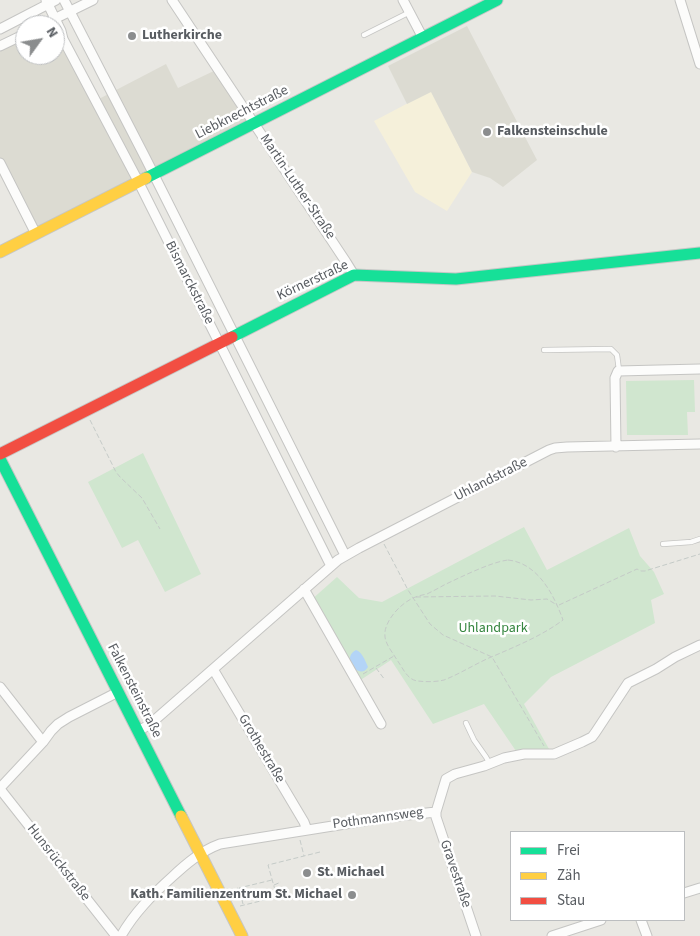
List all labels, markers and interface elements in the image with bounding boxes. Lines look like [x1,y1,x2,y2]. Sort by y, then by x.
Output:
north arrow [15,15,65,65]
text: N [41,23,63,42]
place label: Lutherkirche [142,28,222,44]
marker: Lutherkirche [126,30,138,42]
street label: Liebknechtstraße [193,82,291,144]
place label: Falkensteinschule [497,124,608,140]
marker: Falkensteinschule [481,126,493,138]
street label: Martin-Luther-Straße [256,131,338,243]
street label: Bismarckstraße [161,239,217,327]
street label: Körnerstraße [275,257,351,305]
street label: Uhlandstraße [452,454,530,506]
park label: Uhlandpark [458,621,528,637]
street label: Falkensteinstraße [103,641,165,741]
street label: Grothestraße [234,712,288,786]
street label: Pothmannsweg [332,804,424,834]
street label: Hunsrückstraße [23,821,93,905]
legend [510,831,685,921]
street label: Gravestraße [436,838,474,910]
text: Frei [557,840,580,861]
place label: St. Michael [317,865,384,881]
text: Zäh [557,865,581,886]
marker: St. Michael [301,867,313,879]
place label: Kath. Familienzentrum St. Michael [130,887,342,903]
marker: Kath. Familienzentrum St. Michael [346,889,358,901]
text: Stau [557,890,585,911]

